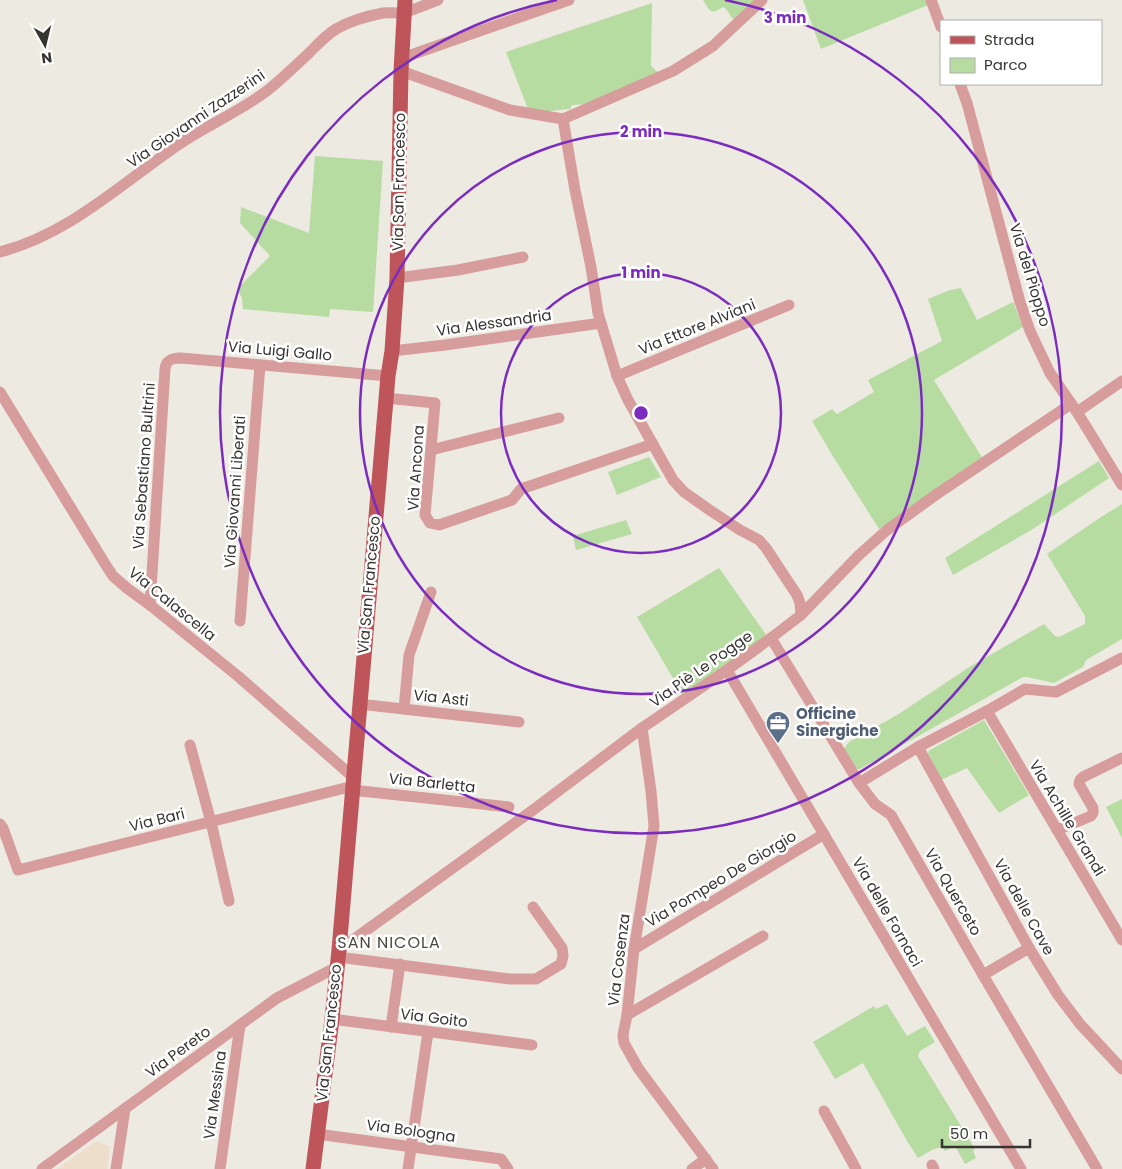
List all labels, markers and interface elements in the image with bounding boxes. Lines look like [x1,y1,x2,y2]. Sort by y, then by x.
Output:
text: 3 min [764,7,806,28]
north arrow [20,20,70,70]
legend [940,20,1102,85]
text: Strada [984,29,1034,50]
text: N [40,47,53,69]
text: Parco [984,54,1027,75]
street label: Via Giovanni Zazzerini [123,65,269,173]
street label: Via San Francesco [387,113,410,251]
text: 2 min [620,121,662,142]
street label: Via del Pioppo [1005,221,1056,329]
text: 1 min [621,262,661,283]
street label: Via Ettore Alviani [635,293,758,360]
street label: Via Alessandria [435,304,553,341]
street label: Via Luigi Gallo [227,335,333,366]
street label: Via Sebastiano Bultrini [127,382,160,550]
centre of rings [632,404,650,422]
street label: Via Giovanni Liberati [219,415,250,569]
street label: Via Ancona [402,424,429,512]
street label: Via San Francesco [352,515,385,655]
street label: Via Calascella [124,562,221,646]
street label: Via Piè Le Pogge [645,625,756,712]
street label: Via Asti [413,684,470,711]
place label: Officine Sinergiche [796,703,878,741]
office icon: Officine Sinergiche [765,710,791,744]
street label: Via Achille Grandi [1024,756,1110,880]
street label: Via Barletta [388,768,476,797]
street label: Via Bari [127,802,187,837]
street label: Via Pompeo De Giorgio [641,825,800,932]
street label: Via Querceto [920,844,987,939]
street label: Via delle Fornaci [847,853,927,970]
street label: Via delle Cave [989,855,1060,959]
street label: Via Cosenza [602,913,635,1007]
district label: SAN NICOLA [337,931,441,954]
street label: Via San Francesco [311,963,346,1103]
street label: Via Goito [399,1003,469,1032]
street label: Via Pereto [141,1021,215,1082]
street label: Via Messina [198,1049,231,1141]
street label: Via Bologna [365,1114,457,1147]
scale bar [942,1116,1030,1148]
text: 50 m [950,1123,988,1144]

